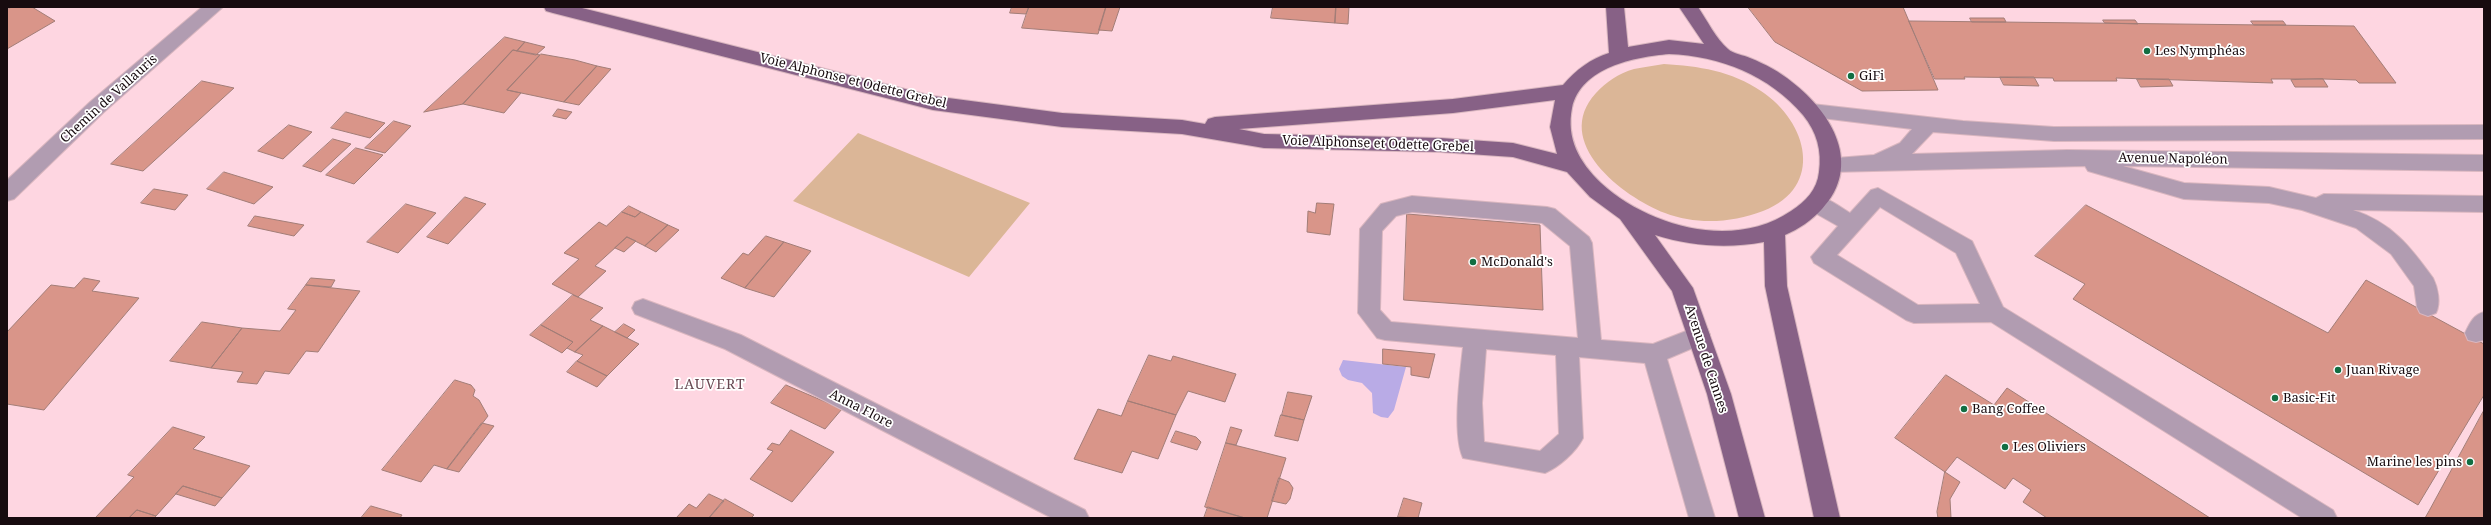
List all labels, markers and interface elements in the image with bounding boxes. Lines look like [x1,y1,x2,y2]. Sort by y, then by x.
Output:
place label: Les Nymphéas [2155,43,2245,59]
marker: Les Nymphéas [2142,46,2152,56]
street label: Voie Alphonse et Odette Grebel [758,50,948,112]
street label: Chemin de Vallauris [57,51,161,147]
place label: GiFi [1859,68,1884,84]
marker: GiFi [1846,71,1856,81]
street label: Voie Alphonse et Odette Grebel [1282,133,1474,155]
street label: Avenue Napoléon [2118,150,2228,168]
place label: McDonald's [1481,254,1553,270]
marker: McDonald's [1468,257,1478,267]
street label: Avenue de Cannes [1681,303,1731,415]
place label: Juan Rivage [2346,362,2419,378]
marker: Juan Rivage [2333,365,2343,375]
district label: LAUVERT [674,377,746,393]
street label: Anna Flore [827,386,895,432]
place label: Basic-Fit [2283,390,2336,406]
marker: Basic-Fit [2270,393,2280,403]
place label: Bang Coffee [1972,401,2045,417]
marker: Bang Coffee [1959,404,1969,414]
place label: Les Oliviers [2013,439,2086,455]
marker: Les Oliviers [2000,442,2010,452]
place label: Marine les pins [2367,454,2462,470]
marker: Marine les pins [2465,457,2475,467]

